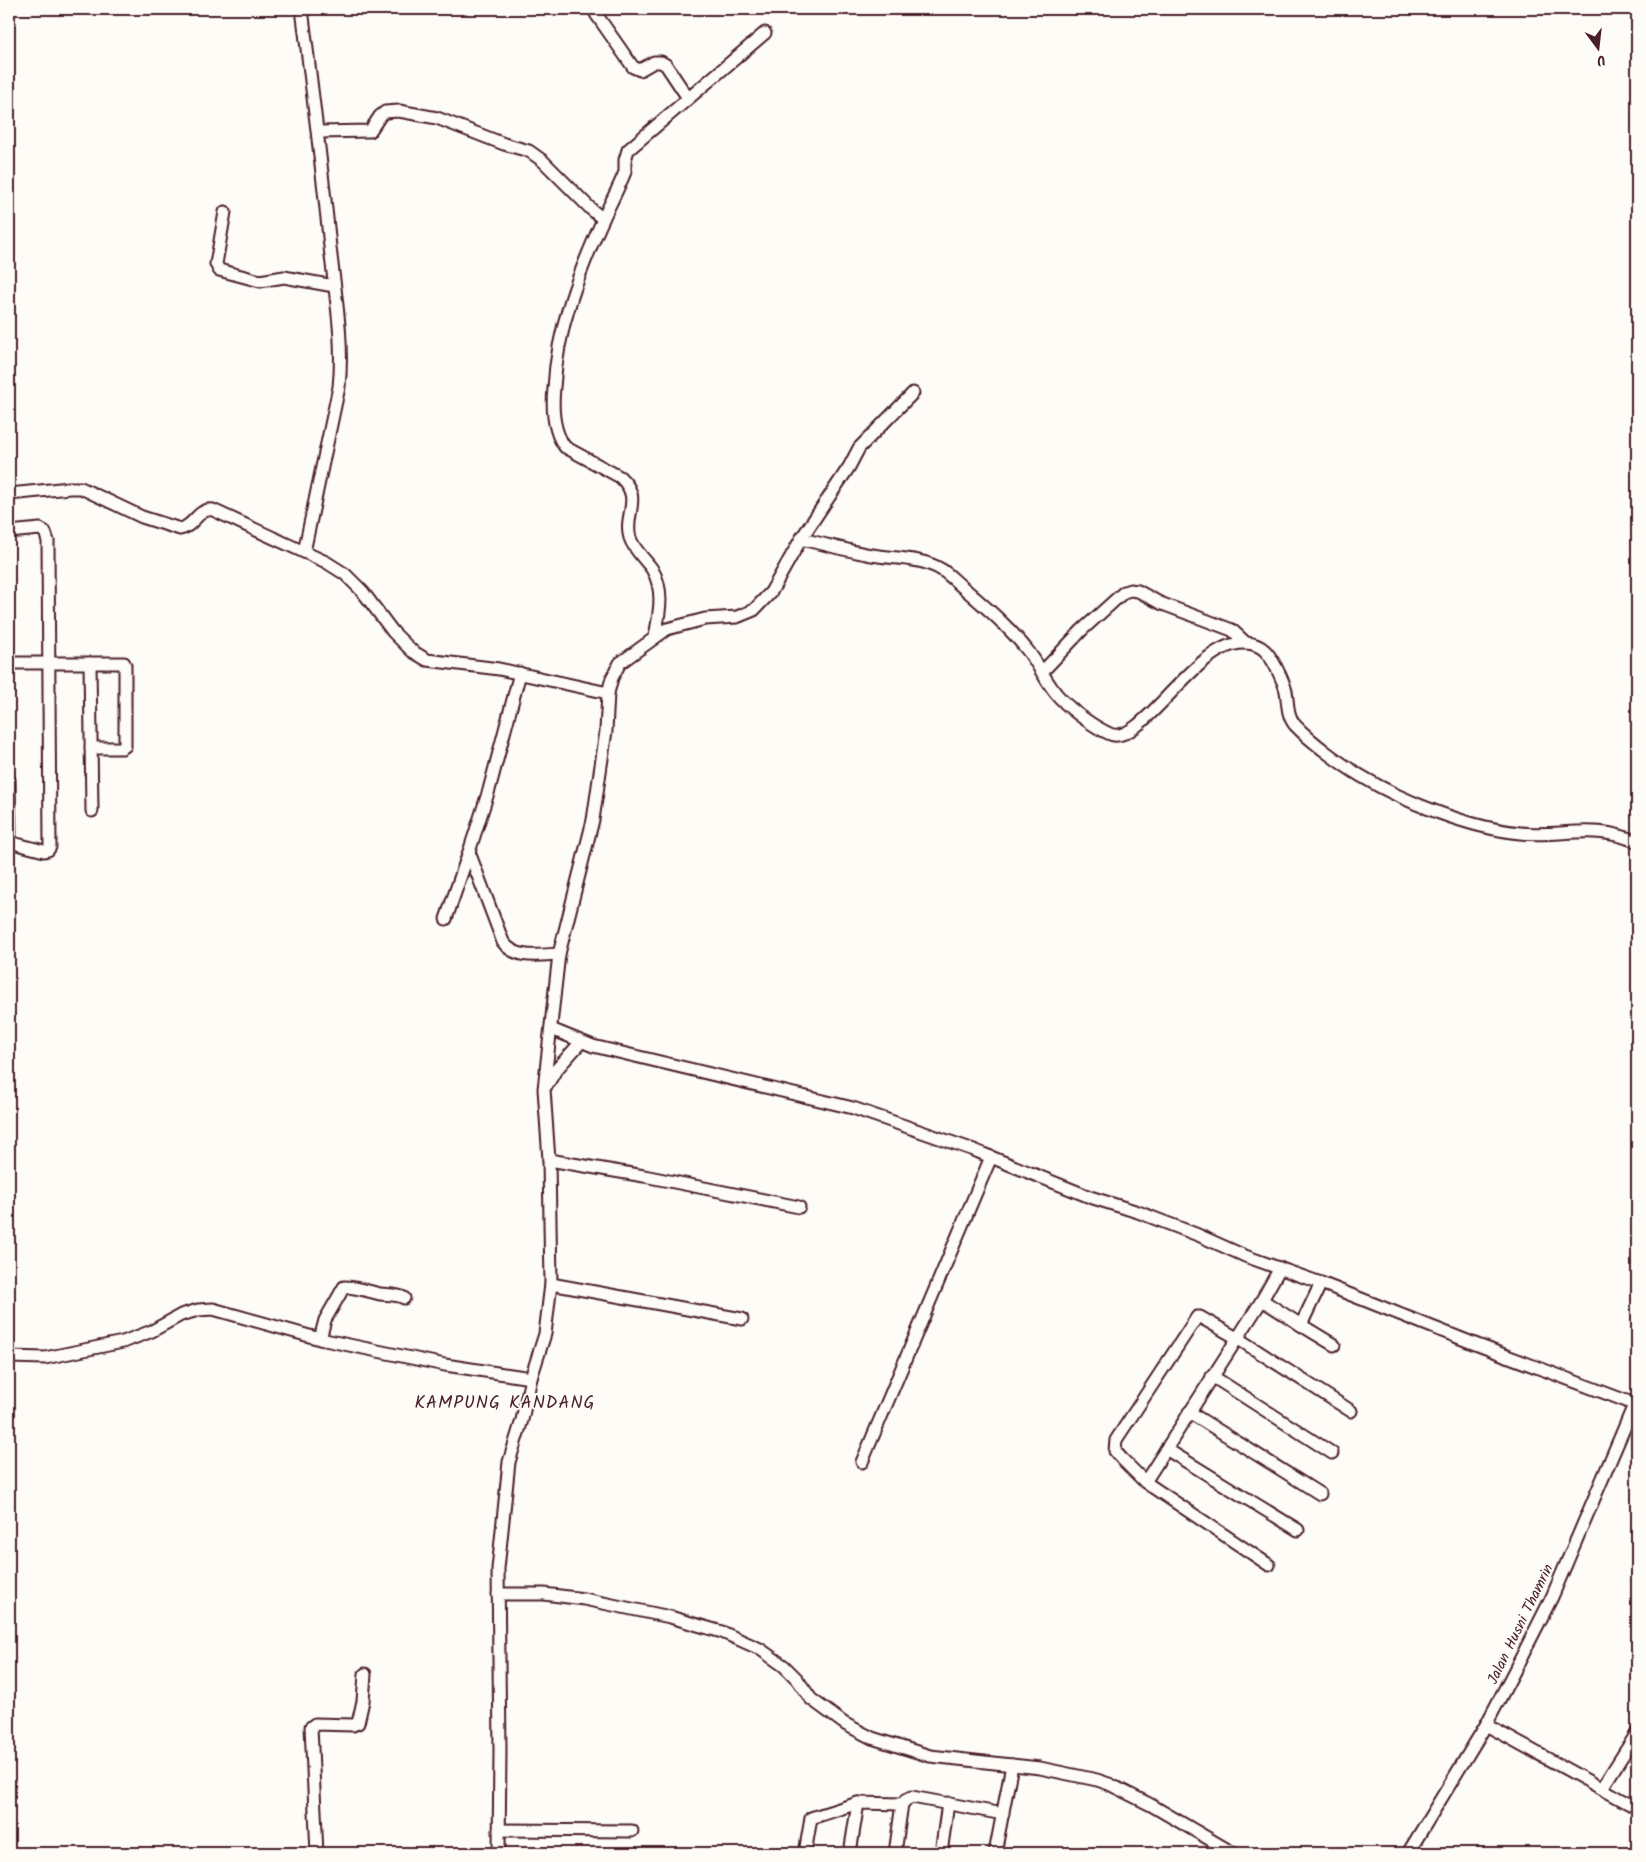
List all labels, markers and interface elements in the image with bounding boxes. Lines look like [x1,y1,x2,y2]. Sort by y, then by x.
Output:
north arrow [1574,22,1624,72]
text: U [1594,48,1608,71]
district label: KAMPUNG KANDANG [414,1389,596,1418]
street label: Jalan Husni Thamrin [1481,1560,1561,1689]

